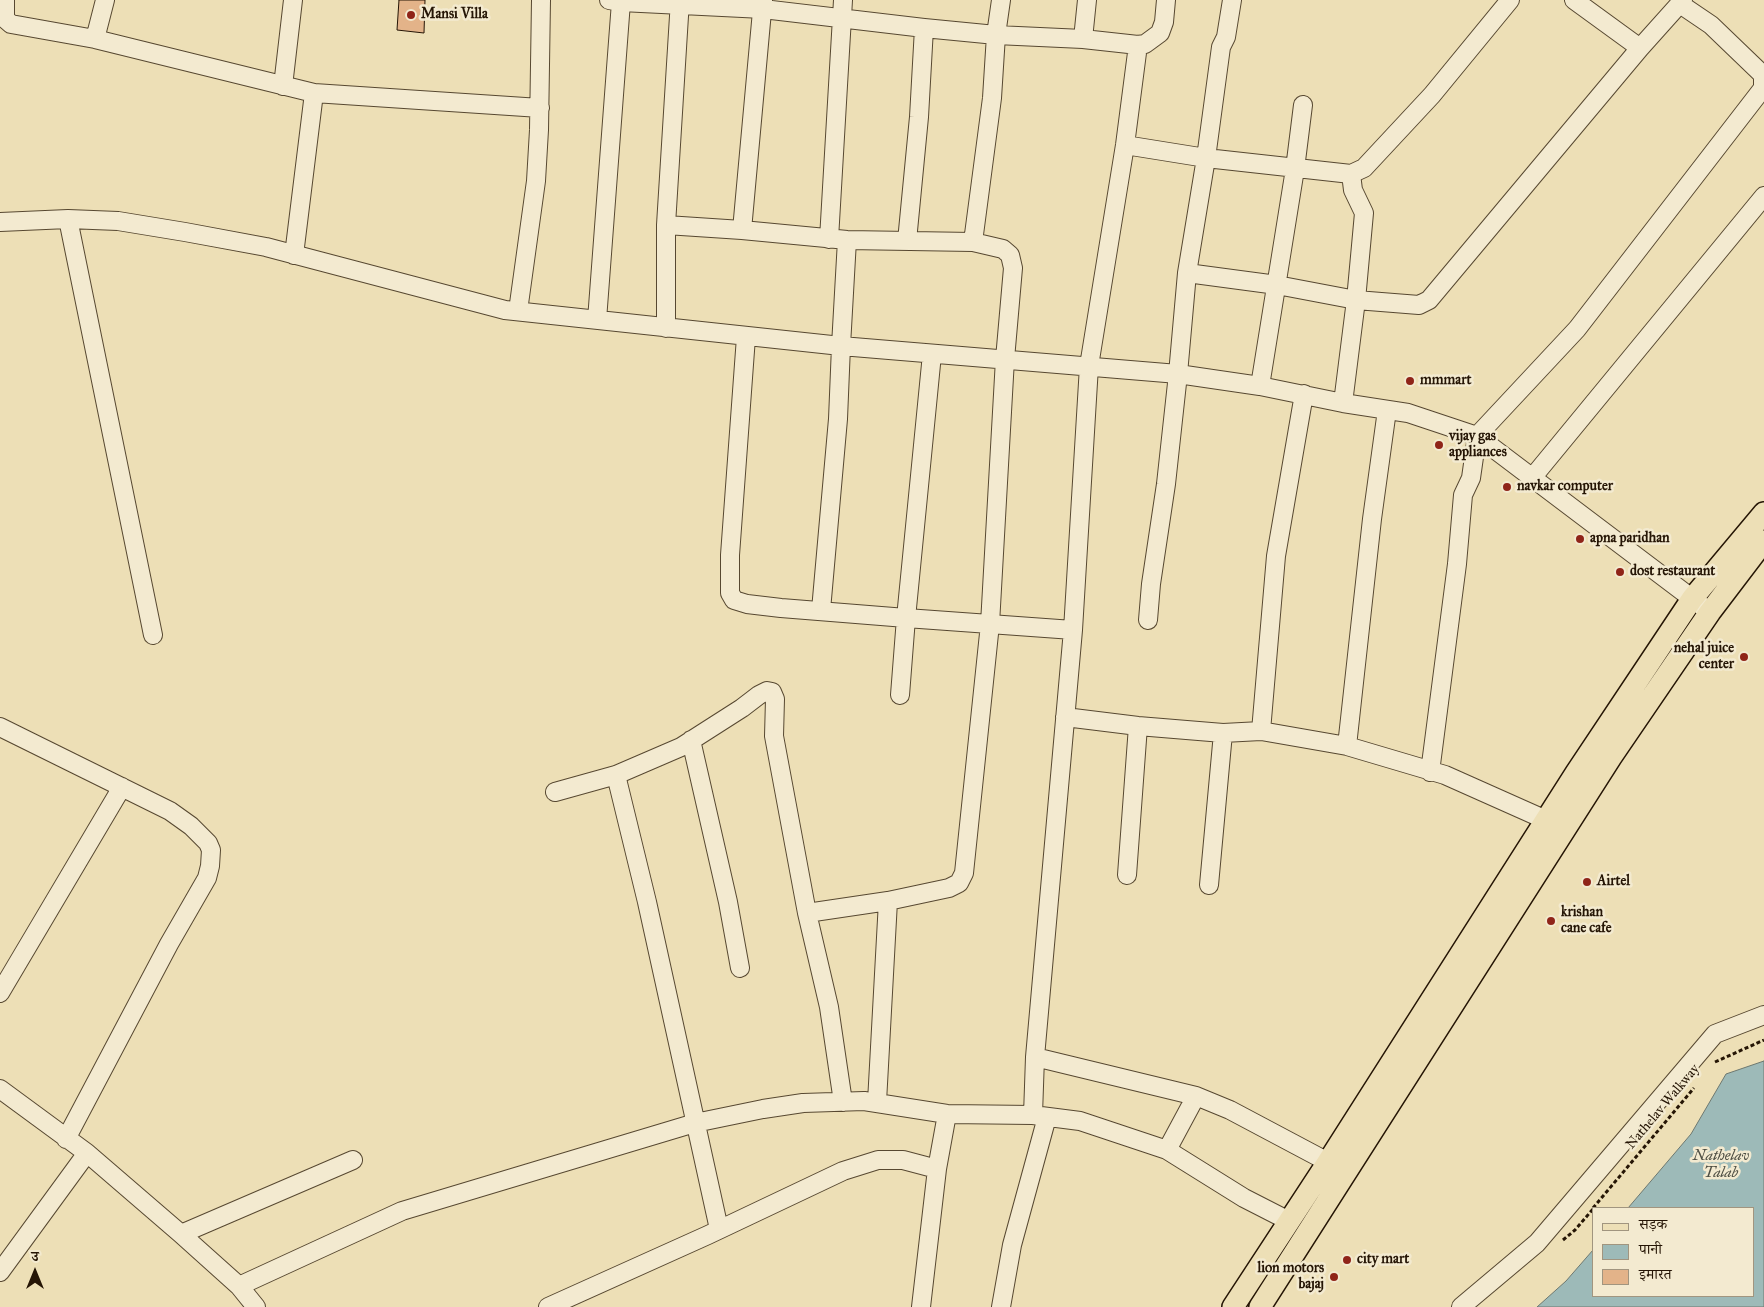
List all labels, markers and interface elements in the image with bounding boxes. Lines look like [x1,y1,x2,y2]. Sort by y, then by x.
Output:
place label: Mansi Villa [421,7,488,23]
marker: Mansi Villa [405,9,417,21]
place label: mmmart [1420,373,1471,389]
marker: mmmart [1404,375,1416,387]
place label: vijay gas appliances [1449,429,1507,462]
marker: vijay gas appliances [1433,439,1445,451]
place label: navkar computer [1517,479,1613,495]
marker: navkar computer [1501,481,1513,493]
place label: apna paridhan [1590,531,1670,547]
marker: apna paridhan [1574,533,1586,545]
place label: dost restaurant [1630,564,1715,580]
marker: dost restaurant [1614,566,1626,578]
place label: nehal juice center [1674,641,1734,674]
marker: nehal juice center [1738,651,1750,663]
place label: Airtel [1597,874,1630,890]
marker: Airtel [1581,876,1593,888]
place label: krishan cane cafe [1561,905,1611,938]
marker: krishan cane cafe [1545,915,1557,927]
street label: Nathelav Walkway [1623,1061,1703,1153]
water label: Nathelav Talab [1693,1147,1749,1182]
legend [1592,1207,1754,1297]
text: सड़क [1639,1215,1667,1233]
text: पानी [1639,1240,1662,1258]
north arrow [10,1247,60,1297]
text: उ [31,1248,39,1265]
place label: city mart [1357,1252,1409,1268]
marker: city mart [1341,1254,1353,1266]
place label: lion motors bajaj [1257,1261,1324,1294]
text: इमारत [1639,1265,1672,1283]
marker: lion motors bajaj [1328,1271,1340,1283]

